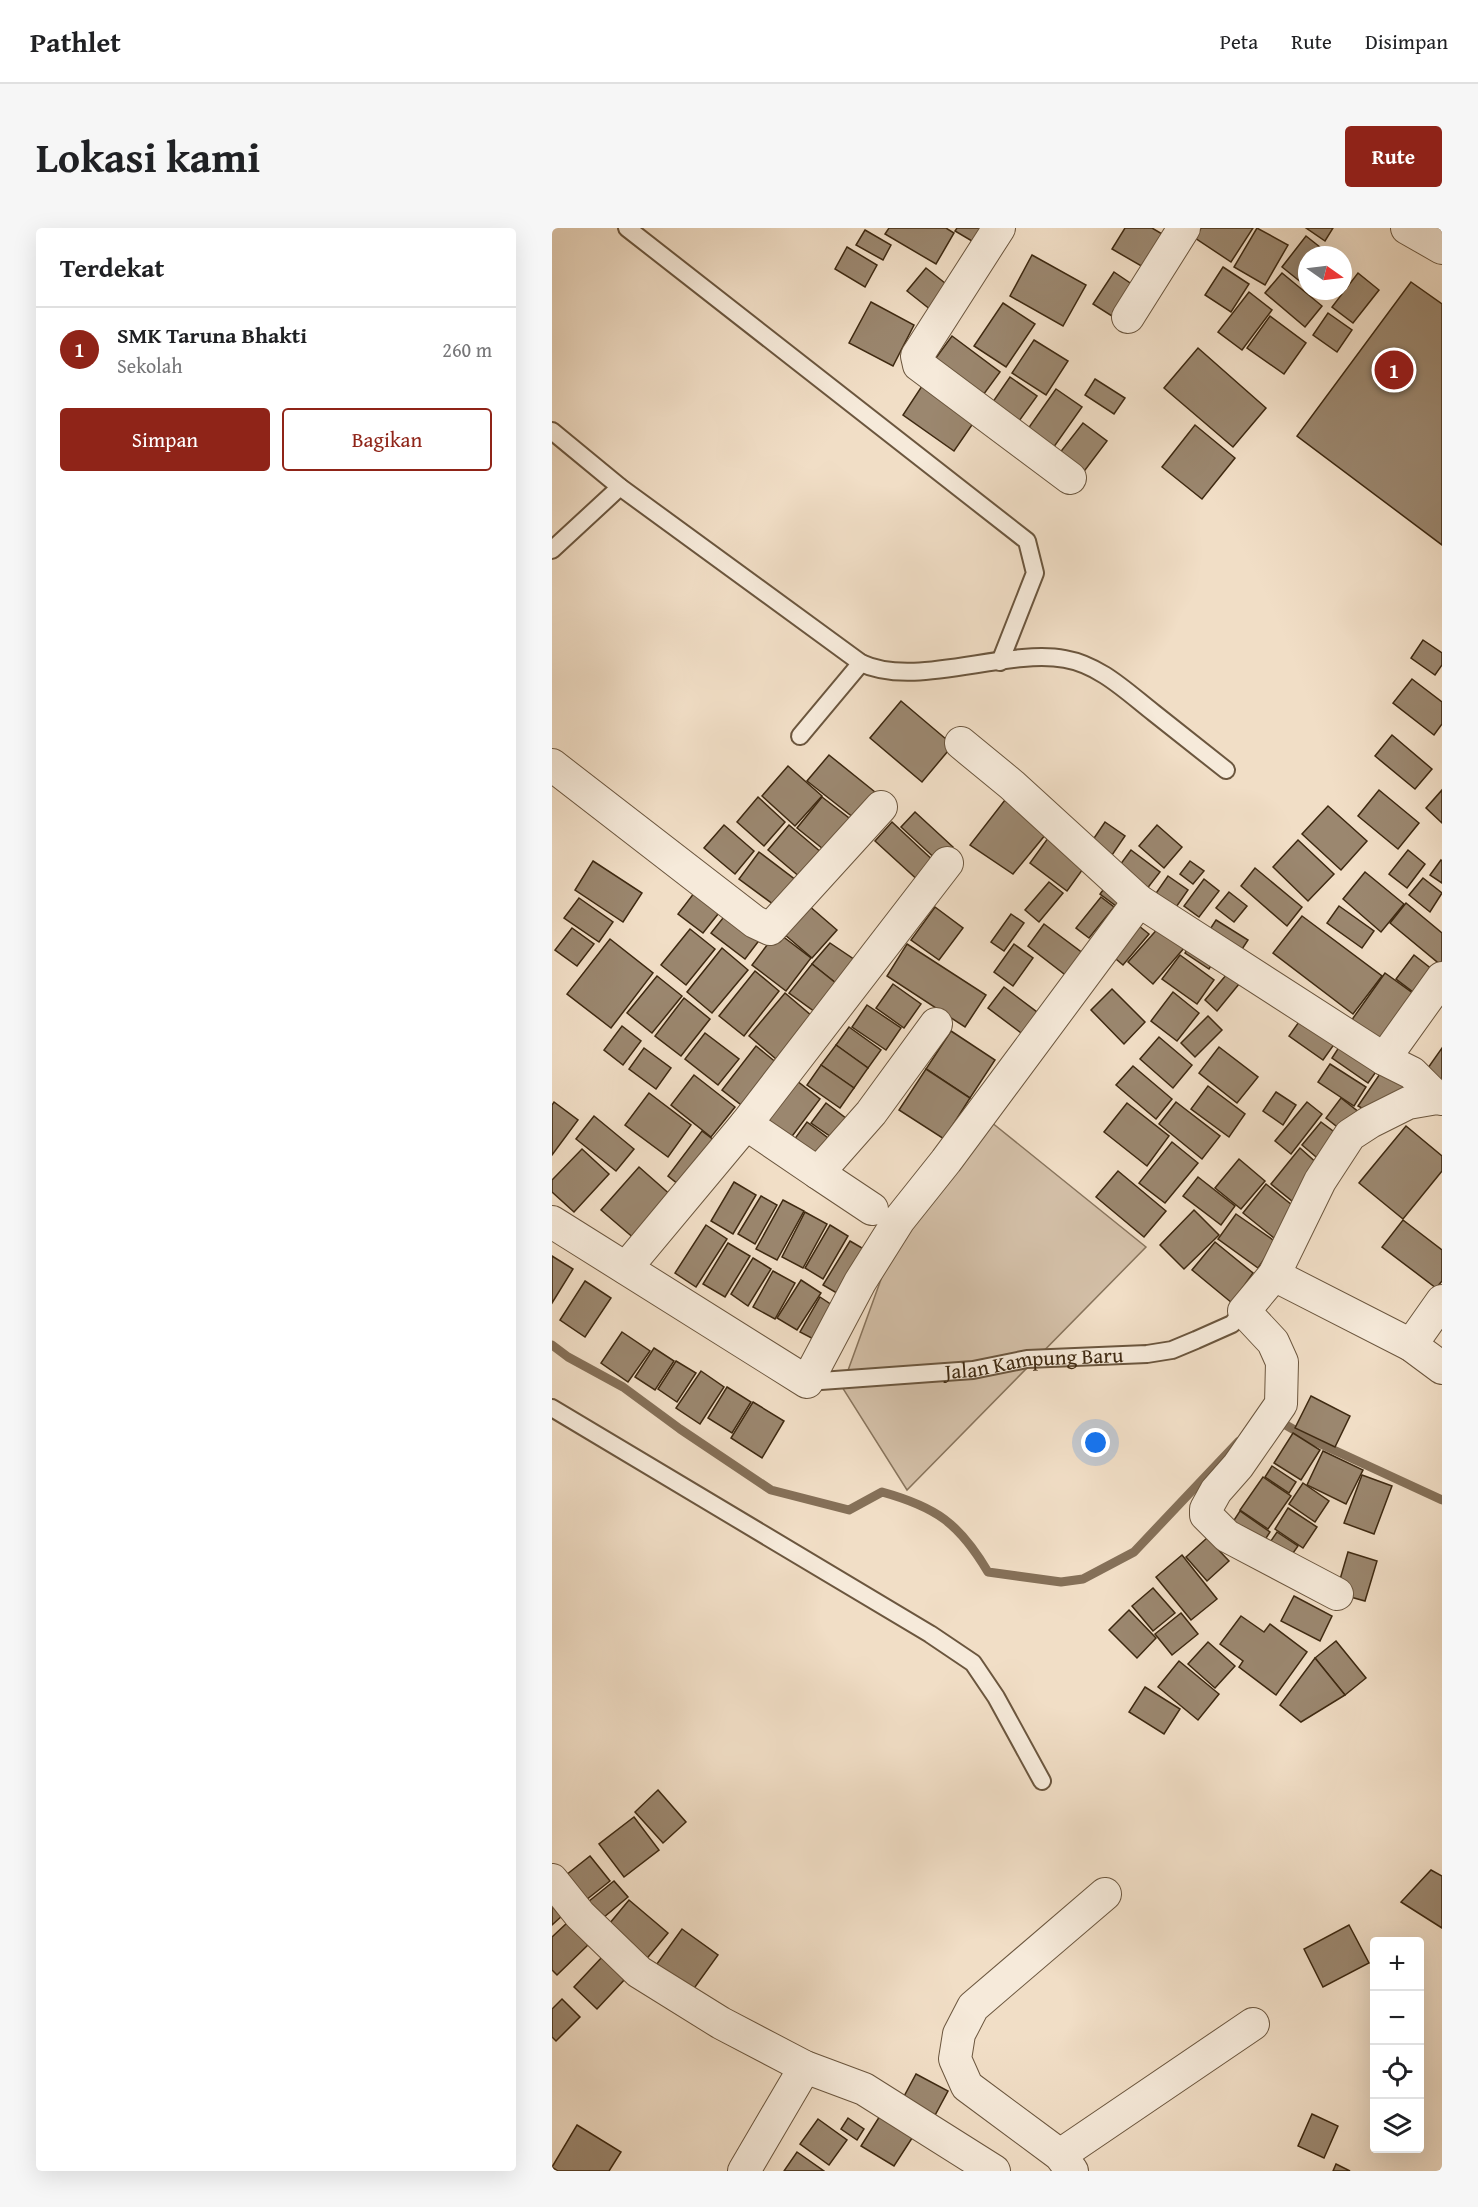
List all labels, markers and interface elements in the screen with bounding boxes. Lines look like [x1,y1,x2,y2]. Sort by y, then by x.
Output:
text: Pathlet [30,21,121,62]
text: Peta [1220,26,1258,57]
text: Rute [1291,26,1332,57]
text: Disimpan [1365,26,1448,57]
text: Lokasi kami [36,126,260,187]
button: Rute [1345,126,1442,187]
north arrow [1298,246,1352,300]
text: Terdekat [60,248,164,287]
text: SMK Taruna Bhakti [117,319,307,351]
text: 1 [74,335,85,364]
text: 260 m [442,335,492,364]
pin: 1 [1374,348,1414,392]
text: Sekolah [117,351,182,380]
button: Simpan [60,408,270,471]
button: Bagikan [282,408,492,471]
street label: Jalan Kampung Baru [941,1339,1125,1387]
your location [1081,1428,1110,1457]
map controls [1370,1937,1424,2153]
button: + [1370,1937,1424,1991]
button: − [1370,1991,1424,2045]
button: locate [1370,2045,1424,2099]
button: layers [1370,2099,1424,2153]

